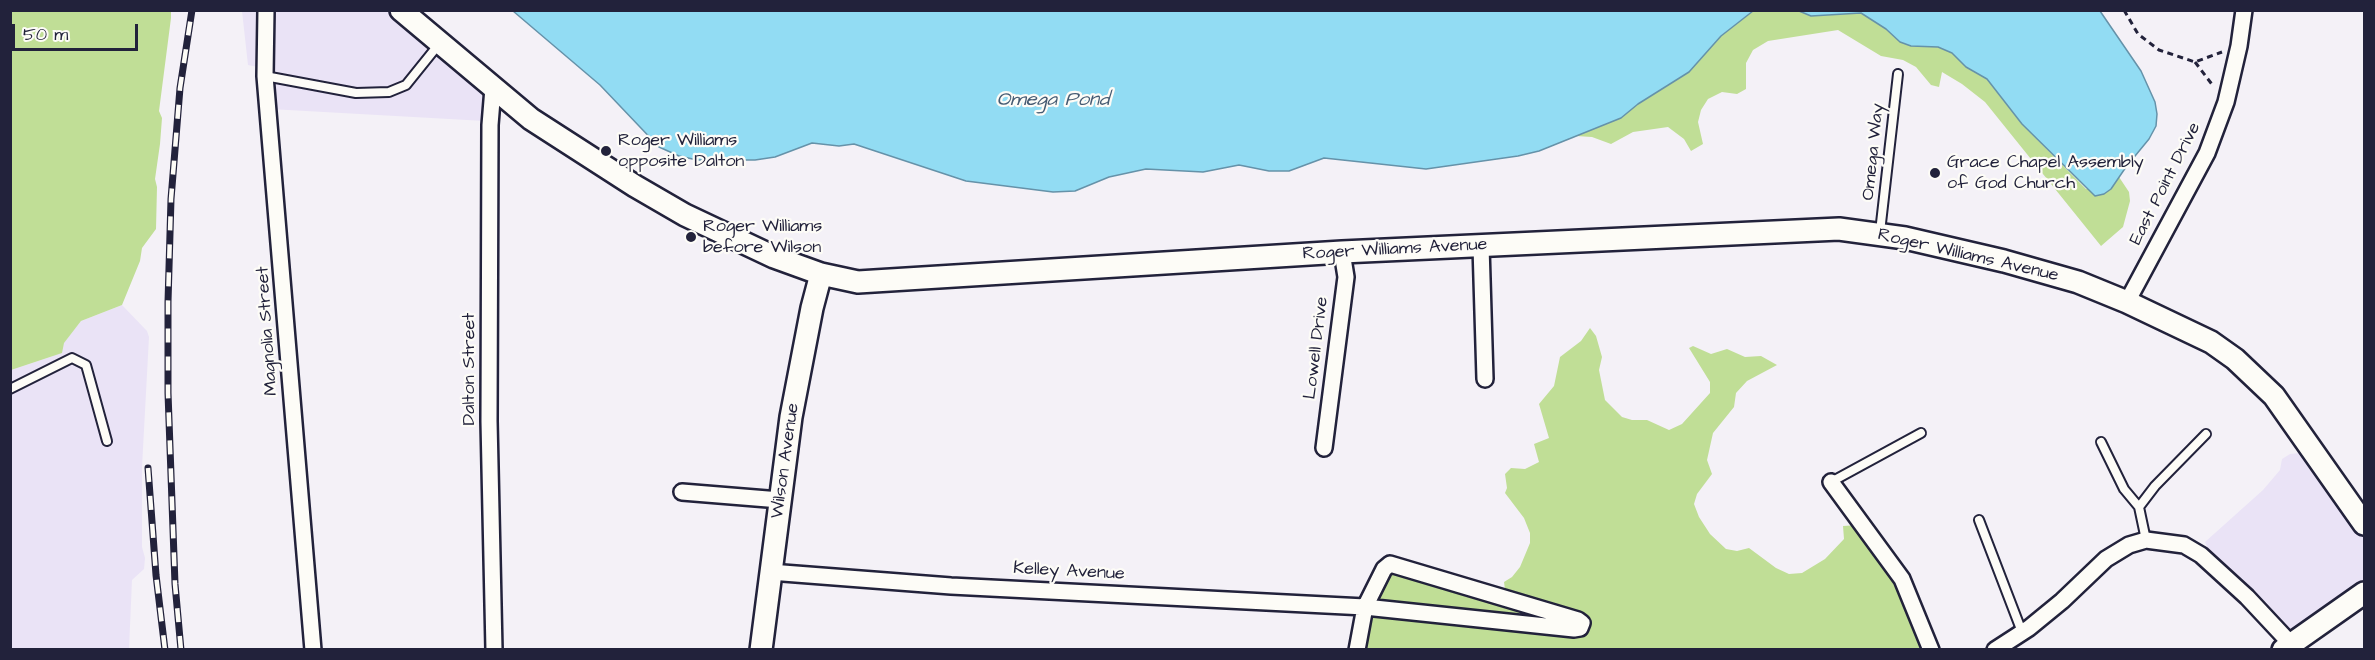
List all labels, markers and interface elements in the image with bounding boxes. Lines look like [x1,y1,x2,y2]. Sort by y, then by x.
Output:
scale bar [15,12,141,50]
text: 50 m [23,22,68,47]
water label: Omega Pond [997,89,1109,113]
street label: Omega Way [1858,102,1890,202]
street label: East Point Drive [2126,119,2206,249]
place label: Roger Williams opposite Dalton [618,130,744,172]
marker: Roger Williams opposite Dalton [599,144,613,158]
place label: Grace Chapel Assembly of God Church [1947,152,2144,195]
marker: Grace Chapel Assembly of God Church [1928,166,1942,180]
place label: Roger Williams before Wilson [703,216,822,258]
street label: Roger Williams Avenue [1875,225,2061,287]
marker: Roger Williams before Wilson [684,230,698,244]
street label: Roger Williams Avenue [1302,234,1488,266]
street label: Magnolia Street [253,265,283,397]
street label: Lowell Drive [1300,295,1334,401]
street label: Dalton Street [459,313,481,425]
street label: Wilson Avenue [767,402,805,520]
street label: Kelley Avenue [1013,558,1125,586]

